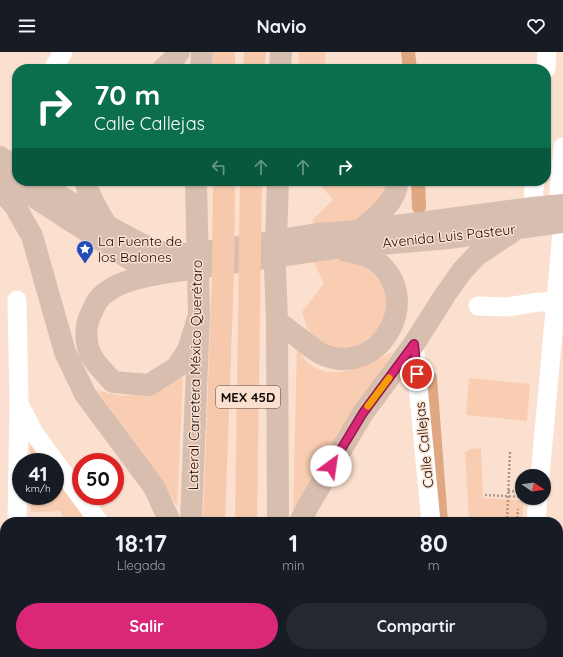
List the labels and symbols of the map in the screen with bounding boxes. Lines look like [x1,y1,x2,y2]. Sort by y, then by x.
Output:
street label: Avenida Luis Pasteur [381,220,517,252]
place label: La Fuente de los Balones [98,232,182,266]
place icon: La Fuente de los Balones [75,239,95,264]
street label: Lateral Carretera México Querétaro [184,260,206,490]
pin [400,357,434,391]
road number: MEX 45D [216,386,280,408]
street label: Calle Callejas [411,401,437,489]
position arrow [310,445,352,487]
speed limit sign: 50 [72,453,124,505]
north arrow [515,469,551,505]

